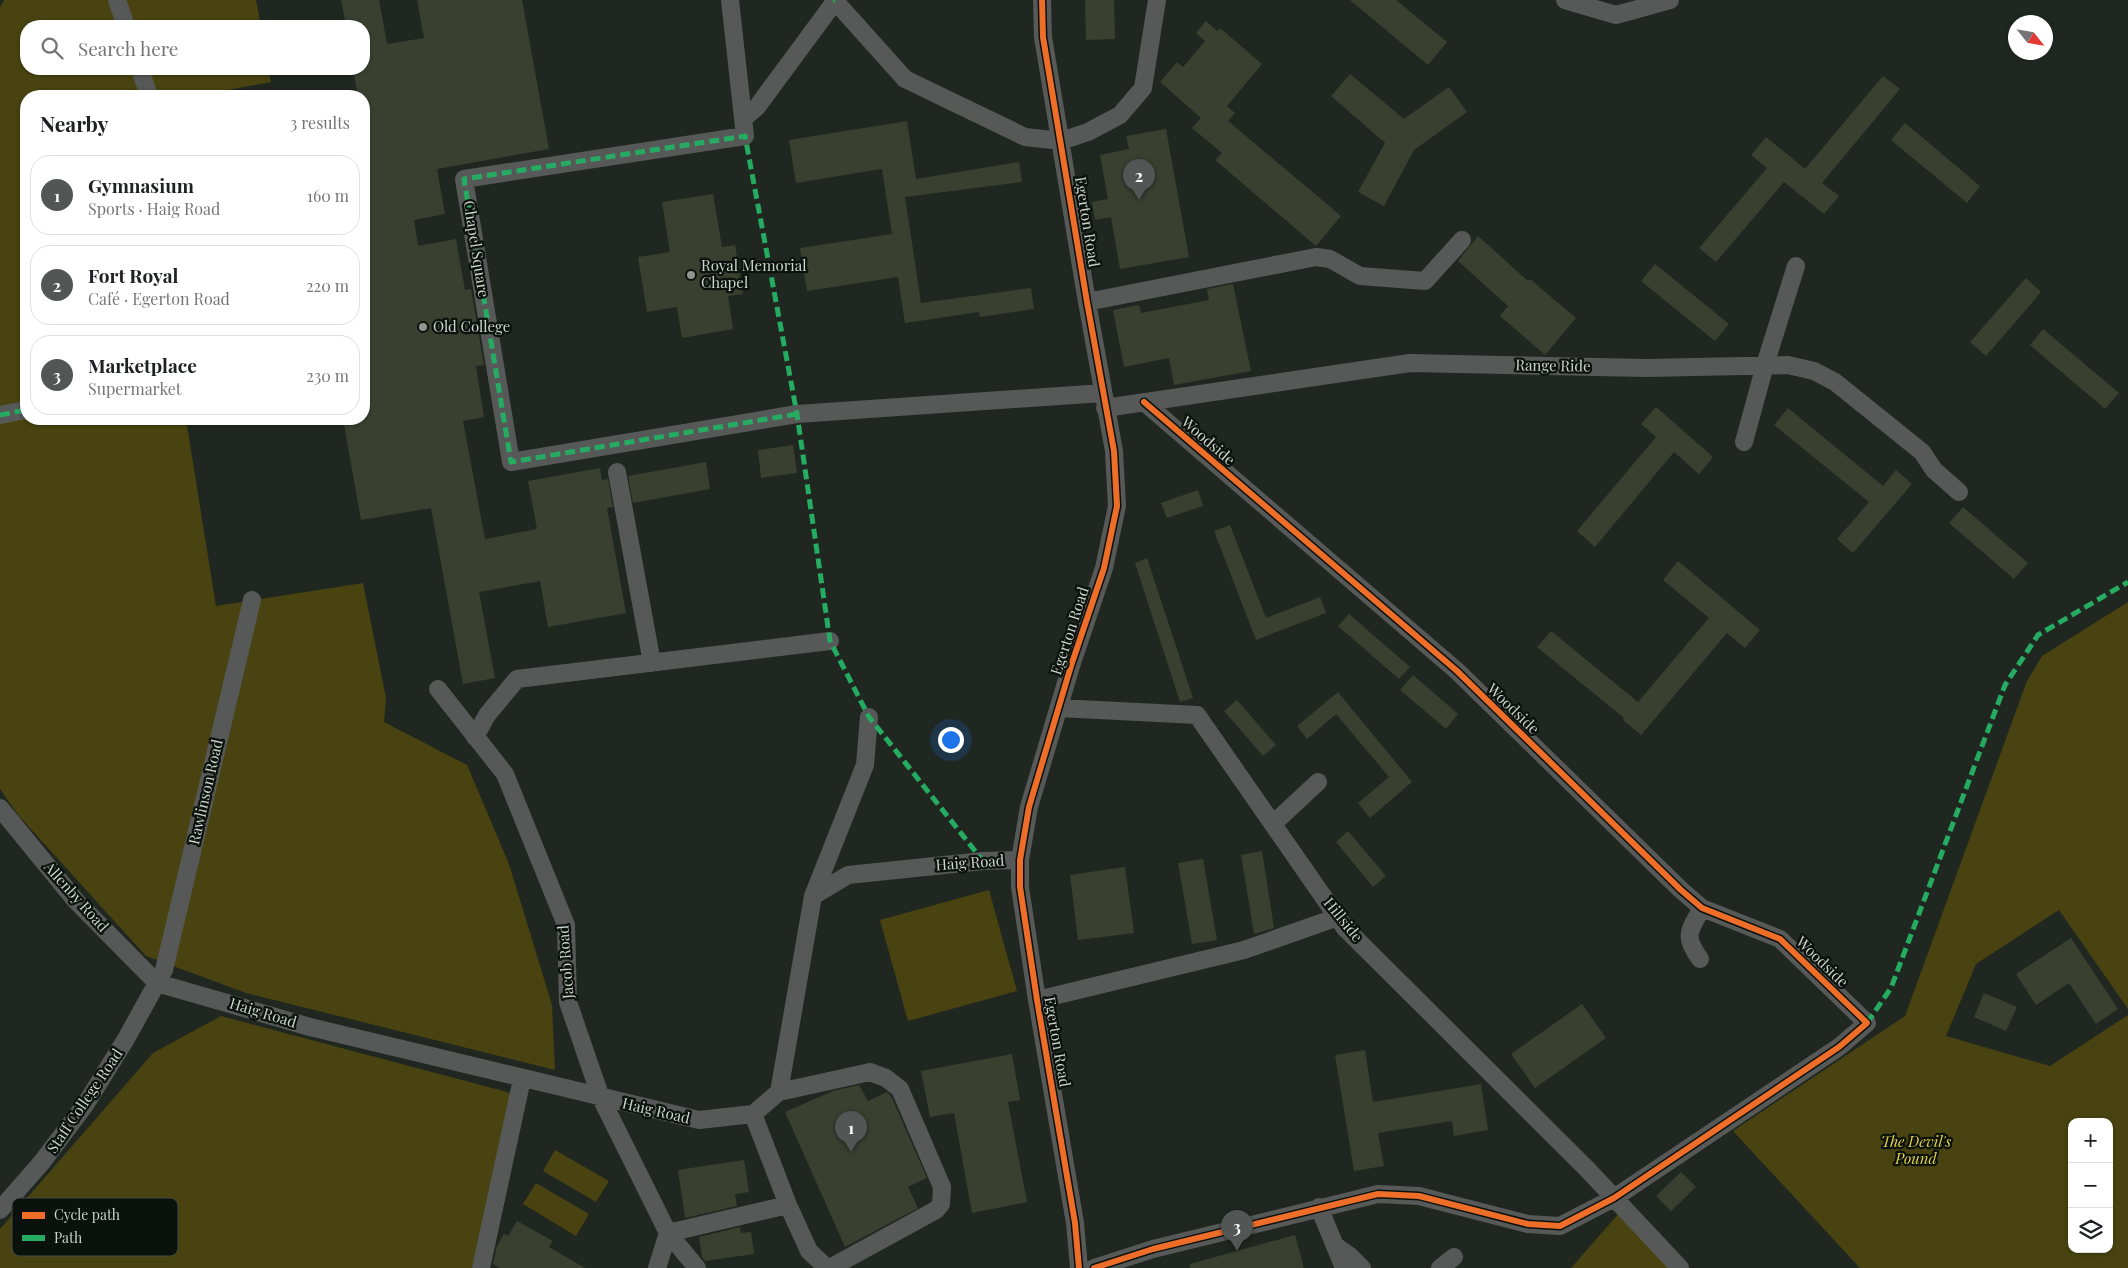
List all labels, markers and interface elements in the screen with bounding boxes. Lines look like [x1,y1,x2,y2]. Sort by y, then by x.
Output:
north arrow [2008,15,2053,60]
search box [20,20,370,75]
icon: search [38,34,66,62]
text: Search here [78,35,178,61]
text: Nearby [40,109,109,137]
text: 3 results [290,112,350,133]
pin: 2 [1123,159,1155,200]
text: Gymnasium [88,172,194,198]
street label: Egerton Road [1071,175,1105,269]
text: 1 [54,185,60,206]
text: 160 m [307,185,349,206]
text: Sports · Haig Road [88,198,220,219]
street label: Chapel Square [459,199,495,299]
place label: Royal Memorial Chapel [701,255,807,292]
text: Fort Royal [88,262,178,288]
marker: Royal Memorial Chapel [685,269,697,281]
text: 2 [53,275,61,296]
text: 220 m [306,275,349,296]
text: Café · Egerton Road [88,288,230,309]
place label: Old College [433,316,510,336]
marker: Old College [417,321,429,333]
text: Marketplace [88,352,197,378]
street label: Range Ride [1515,354,1591,376]
text: 3 [53,365,61,386]
text: 230 m [306,365,349,386]
text: Supermarket [88,378,182,399]
street label: Woodside [1177,411,1240,469]
street label: Egerton Road [1045,584,1093,677]
street label: Woodside [1483,678,1544,738]
your location [938,727,964,753]
street label: Rawlinson Road [183,737,227,846]
street label: Haig Road [935,850,1005,874]
street label: Allenby Road [39,856,114,936]
street label: Hillside [1320,893,1368,946]
street label: Jacob Road [552,924,578,1001]
street label: Woodside [1792,931,1853,991]
street label: Haig Road [227,992,299,1032]
street label: Egerton Road [1040,995,1076,1089]
street label: Staff College Road [42,1044,127,1157]
street label: Haig Road [620,1093,692,1128]
pin: 1 [835,1111,867,1152]
map controls [2068,1118,2113,1253]
button: + [2068,1118,2113,1163]
park label: The Devil's Pound [1881,1131,1951,1168]
button: − [2068,1163,2113,1208]
legend [12,1198,178,1256]
text: Cycle path [54,1205,121,1224]
button: layers [2068,1208,2113,1253]
pin: 3 [1221,1210,1253,1251]
text: Path [54,1228,83,1247]

